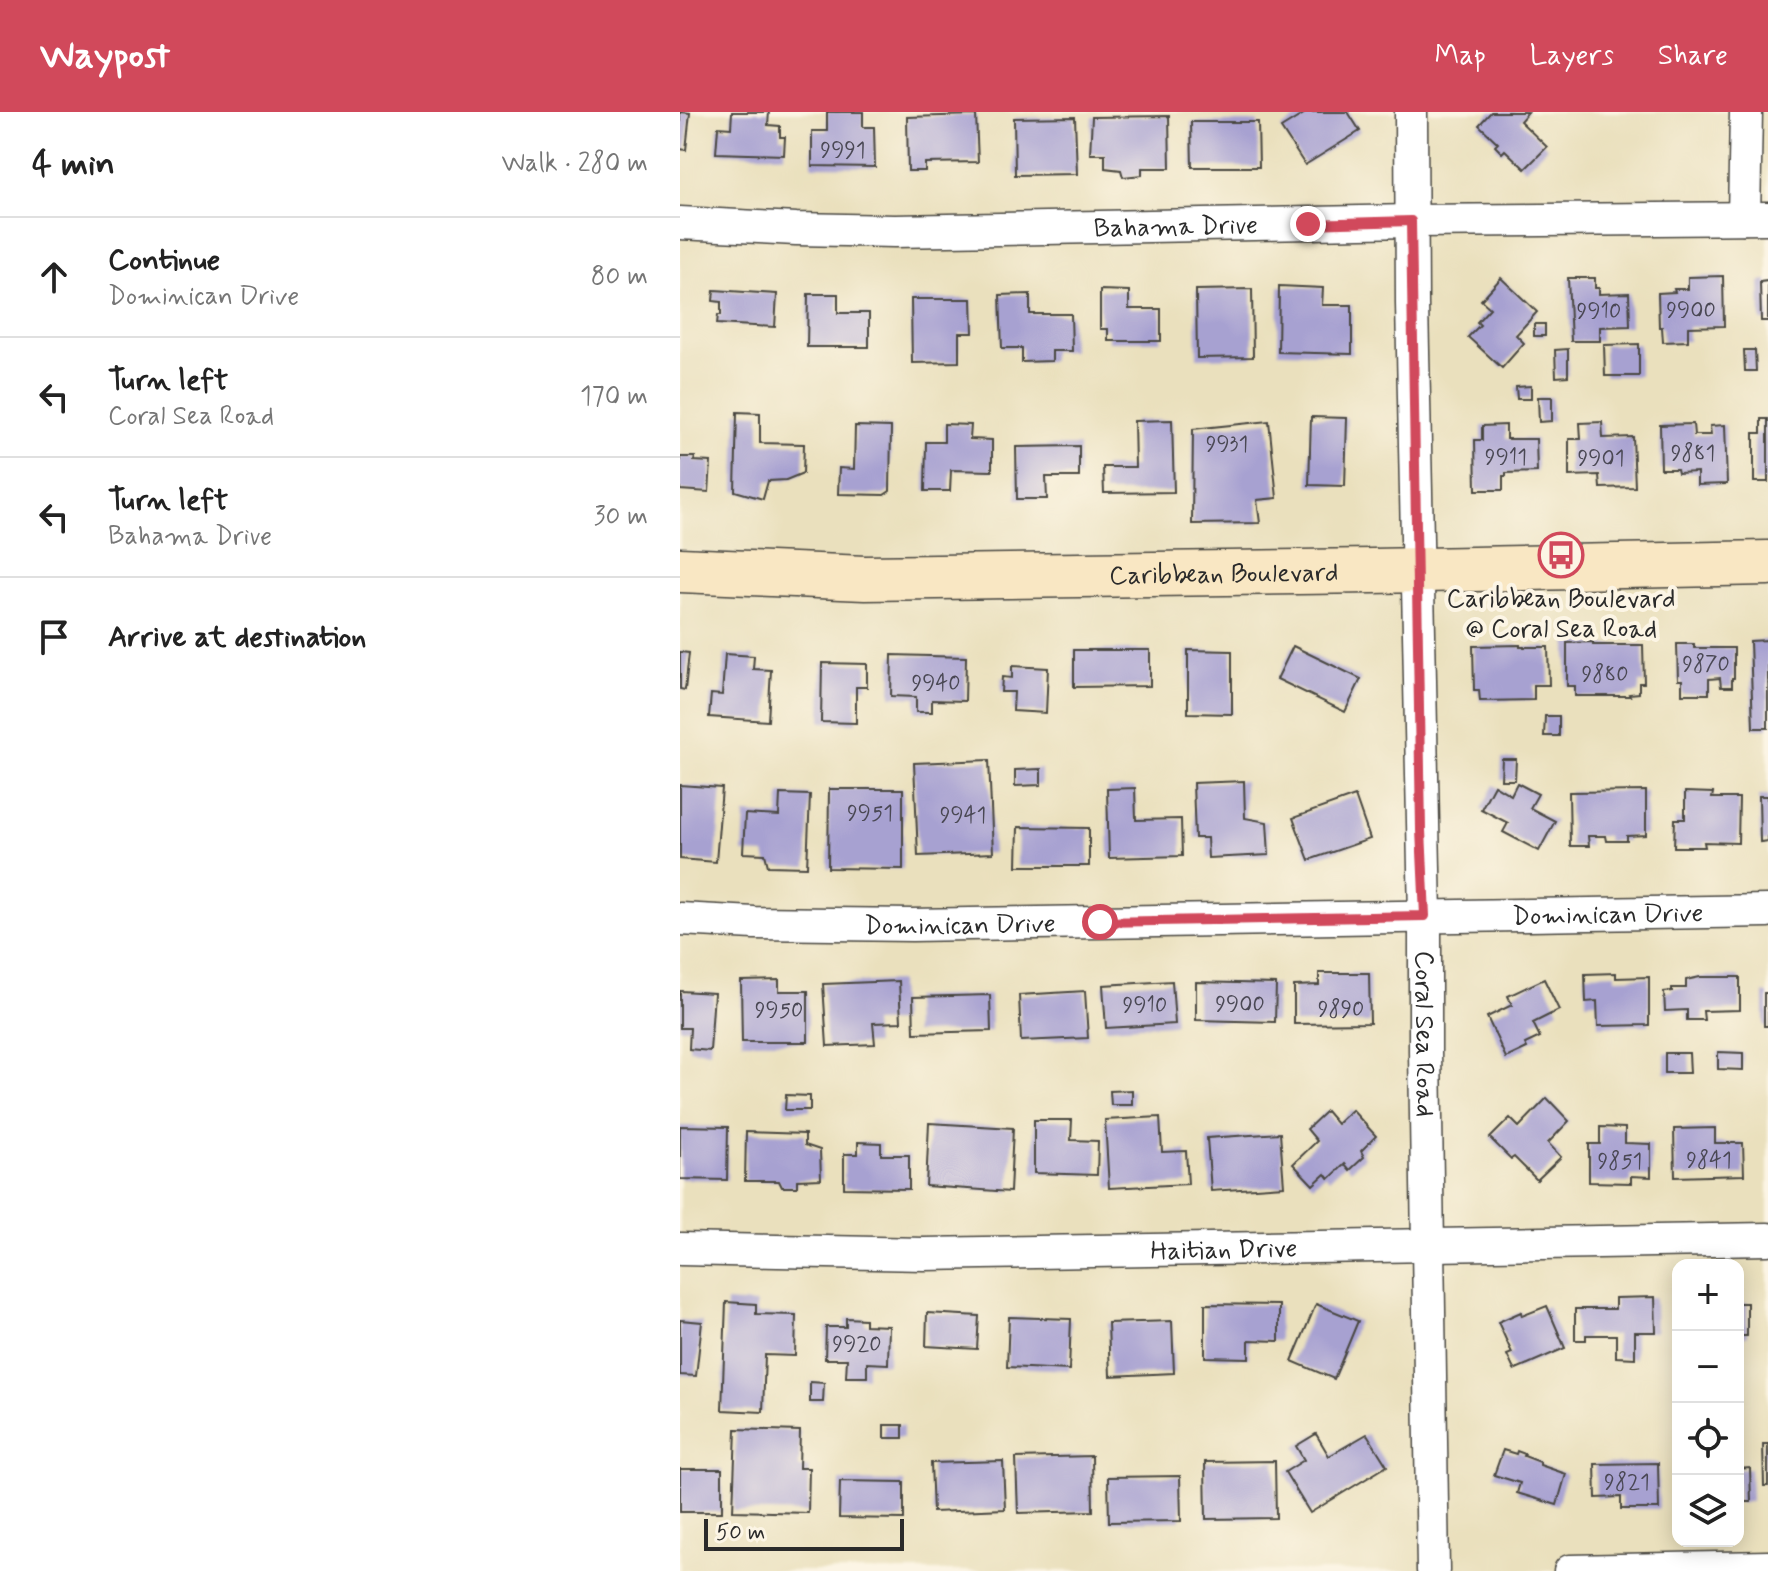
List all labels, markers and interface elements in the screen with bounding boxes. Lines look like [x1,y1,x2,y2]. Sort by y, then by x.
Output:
text: Waypost [40,32,170,81]
text: Map [1435,38,1486,75]
text: Layers [1530,38,1614,75]
text: Share [1658,38,1728,75]
house number: 9991 [820,137,866,165]
text: 4 min [32,142,115,187]
text: Walk · 280 m [501,147,648,181]
route end [1290,206,1326,242]
street label: Bahama Drive [1093,209,1258,246]
text: Continue [108,241,220,280]
icon: ahead [32,255,76,299]
text: 80 m [591,260,648,294]
text: Dominican Drive [108,280,299,314]
house number: 9900 [1666,297,1716,325]
house number: 9910 [1577,298,1621,326]
text: Turn left [108,361,228,400]
icon: left [32,375,76,419]
text: 170 m [580,380,648,414]
text: Coral Sea Road [108,400,274,434]
house number: 9931 [1206,431,1248,459]
house number: 9881 [1671,440,1715,468]
house number: 9911 [1485,444,1527,472]
house number: 9901 [1578,445,1624,473]
text: Turn left [108,481,228,520]
icon: left [32,495,76,539]
text: 30 m [594,500,648,534]
text: Bahama Drive [108,520,272,554]
bus stop icon: Caribbean Boulevard @ Coral Sea Road [1537,531,1585,579]
street label: Caribbean Boulevard [1109,556,1339,594]
place label: Caribbean Boulevard @ Coral Sea Road [1446,583,1676,647]
icon: arrive [32,615,76,659]
text: Arrive at destination [108,618,366,657]
house number: 9870 [1682,651,1730,679]
house number: 9880 [1581,661,1629,689]
house number: 9940 [911,670,961,698]
house number: 9951 [847,800,893,828]
house number: 9941 [940,802,986,830]
street label: Dominican Drive [1512,897,1704,934]
route start [1082,904,1118,940]
street label: Dominican Drive [864,908,1056,944]
street label: Coral Sea Road [1406,951,1441,1117]
house number: 9900 [1215,991,1265,1019]
house number: 9910 [1123,992,1167,1020]
house number: 9890 [1318,996,1364,1024]
house number: 9950 [755,997,803,1025]
house number: 9841 [1686,1147,1732,1175]
house number: 9851 [1598,1148,1642,1176]
street label: Haitian Drive [1150,1232,1298,1269]
map controls [1672,1259,1744,1547]
button: + [1672,1259,1744,1331]
house number: 9920 [832,1331,882,1359]
button: − [1672,1331,1744,1403]
button: locate [1672,1403,1744,1475]
house number: 9821 [1604,1469,1650,1497]
button: layers [1672,1475,1744,1547]
scale bar [704,1515,904,1551]
text: 50 m [716,1519,765,1547]

